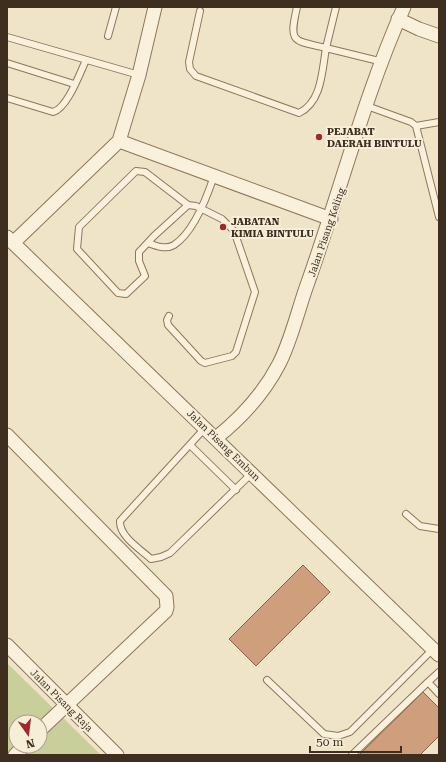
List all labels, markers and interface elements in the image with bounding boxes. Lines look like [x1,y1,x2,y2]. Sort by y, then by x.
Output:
place label: PEJABAT DAERAH BINTULU [327,126,422,149]
marker: PEJABAT DAERAH BINTULU [314,132,324,142]
street label: Jalan Pisang Keling [306,186,347,278]
place label: JABATAN KIMIA BINTULU [231,216,314,239]
marker: JABATAN KIMIA BINTULU [218,222,228,232]
street label: Jalan Pisang Embun [185,408,263,483]
street label: Jalan Pisang Raja [28,667,95,734]
north arrow [8,714,48,754]
scale bar [310,728,401,754]
text: 50 m [316,735,343,749]
text: N [24,736,36,751]

